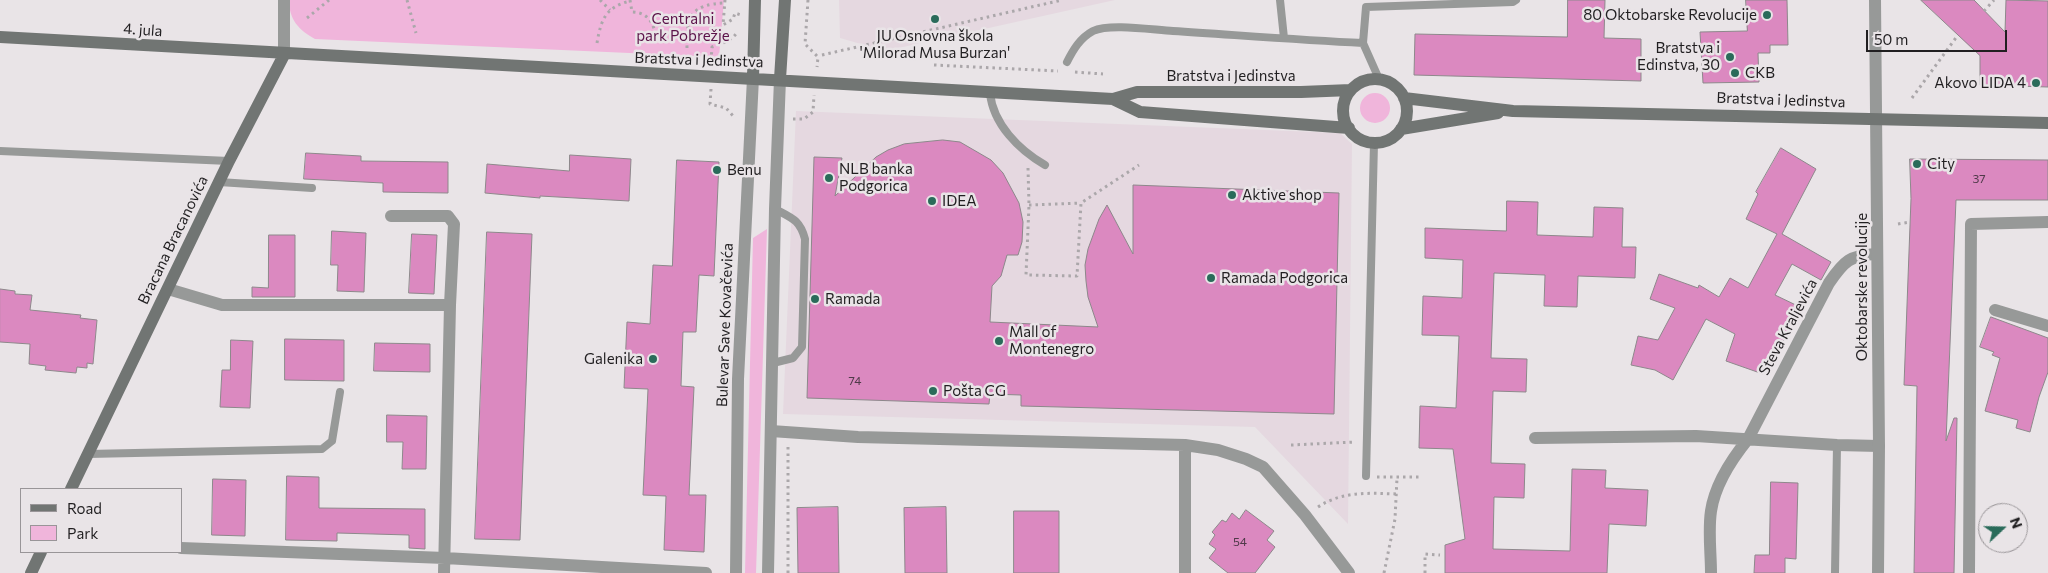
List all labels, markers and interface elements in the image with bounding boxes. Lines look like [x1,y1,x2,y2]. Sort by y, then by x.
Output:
place label: 80 Oktobarske Revolucije [1583,6,1757,24]
marker: 80 Oktobarske Revolucije [1761,9,1773,21]
park label: Centralni park Pobrežje [636,10,730,45]
marker: JU Osnovna škola 'Milorad Musa Burzan' [929,13,941,25]
street label: 4. jula [123,20,163,40]
scale bar [1868,20,2009,52]
place label: JU Osnovna škola 'Milorad Musa Burzan' [860,27,1010,62]
text: 50 m [1874,30,1908,48]
place label: Bratstva i Edinstva, 30 [1637,39,1720,74]
street label: Bratstva i Jedinstva [634,49,764,71]
marker: Bratstva i Edinstva, 30 [1724,51,1736,63]
place label: CKB [1745,64,1775,82]
street label: Bratstva i Jedinstva [1166,67,1296,85]
marker: CKB [1729,67,1741,79]
place label: Akovo LIDA 4 [1934,74,2026,92]
marker: Akovo LIDA 4 [2030,77,2042,89]
street label: Bratstva i Jedinstva [1716,89,1846,111]
place label: City [1927,155,1955,173]
marker: City [1911,158,1923,170]
place label: NLB banka Podgorica [839,160,913,195]
place label: Benu [727,161,762,179]
marker: Benu [711,164,723,176]
marker: NLB banka Podgorica [823,172,835,184]
house number: 37 [1972,172,1986,186]
street label: Bracana Bracanovića [134,173,212,307]
place label: Aktive shop [1242,186,1322,204]
marker: Aktive shop [1226,189,1238,201]
place label: IDEA [942,192,976,210]
marker: IDEA [926,195,938,207]
street label: Oktobarske revolucije [1853,213,1871,361]
street label: Bulevar Save Kovačevića [713,243,737,407]
place label: Ramada Podgorica [1221,269,1348,287]
marker: Ramada Podgorica [1205,272,1217,284]
street label: Steva Kraljevića [1755,276,1821,378]
place label: Ramada [825,290,880,308]
marker: Ramada [809,293,821,305]
place label: Mall of Montenegro [1009,323,1094,358]
marker: Mall of Montenegro [993,335,1005,347]
place label: Galenika [584,350,643,368]
marker: Galenika [647,353,659,365]
house number: 74 [849,374,861,388]
place label: Pošta CG [943,382,1006,400]
marker: Pošta CG [927,385,939,397]
legend [20,488,182,553]
text: Road [67,499,102,517]
north arrow [1978,503,2028,553]
text: N [2007,515,2026,531]
text: Park [67,524,98,542]
house number: 54 [1233,535,1247,549]

